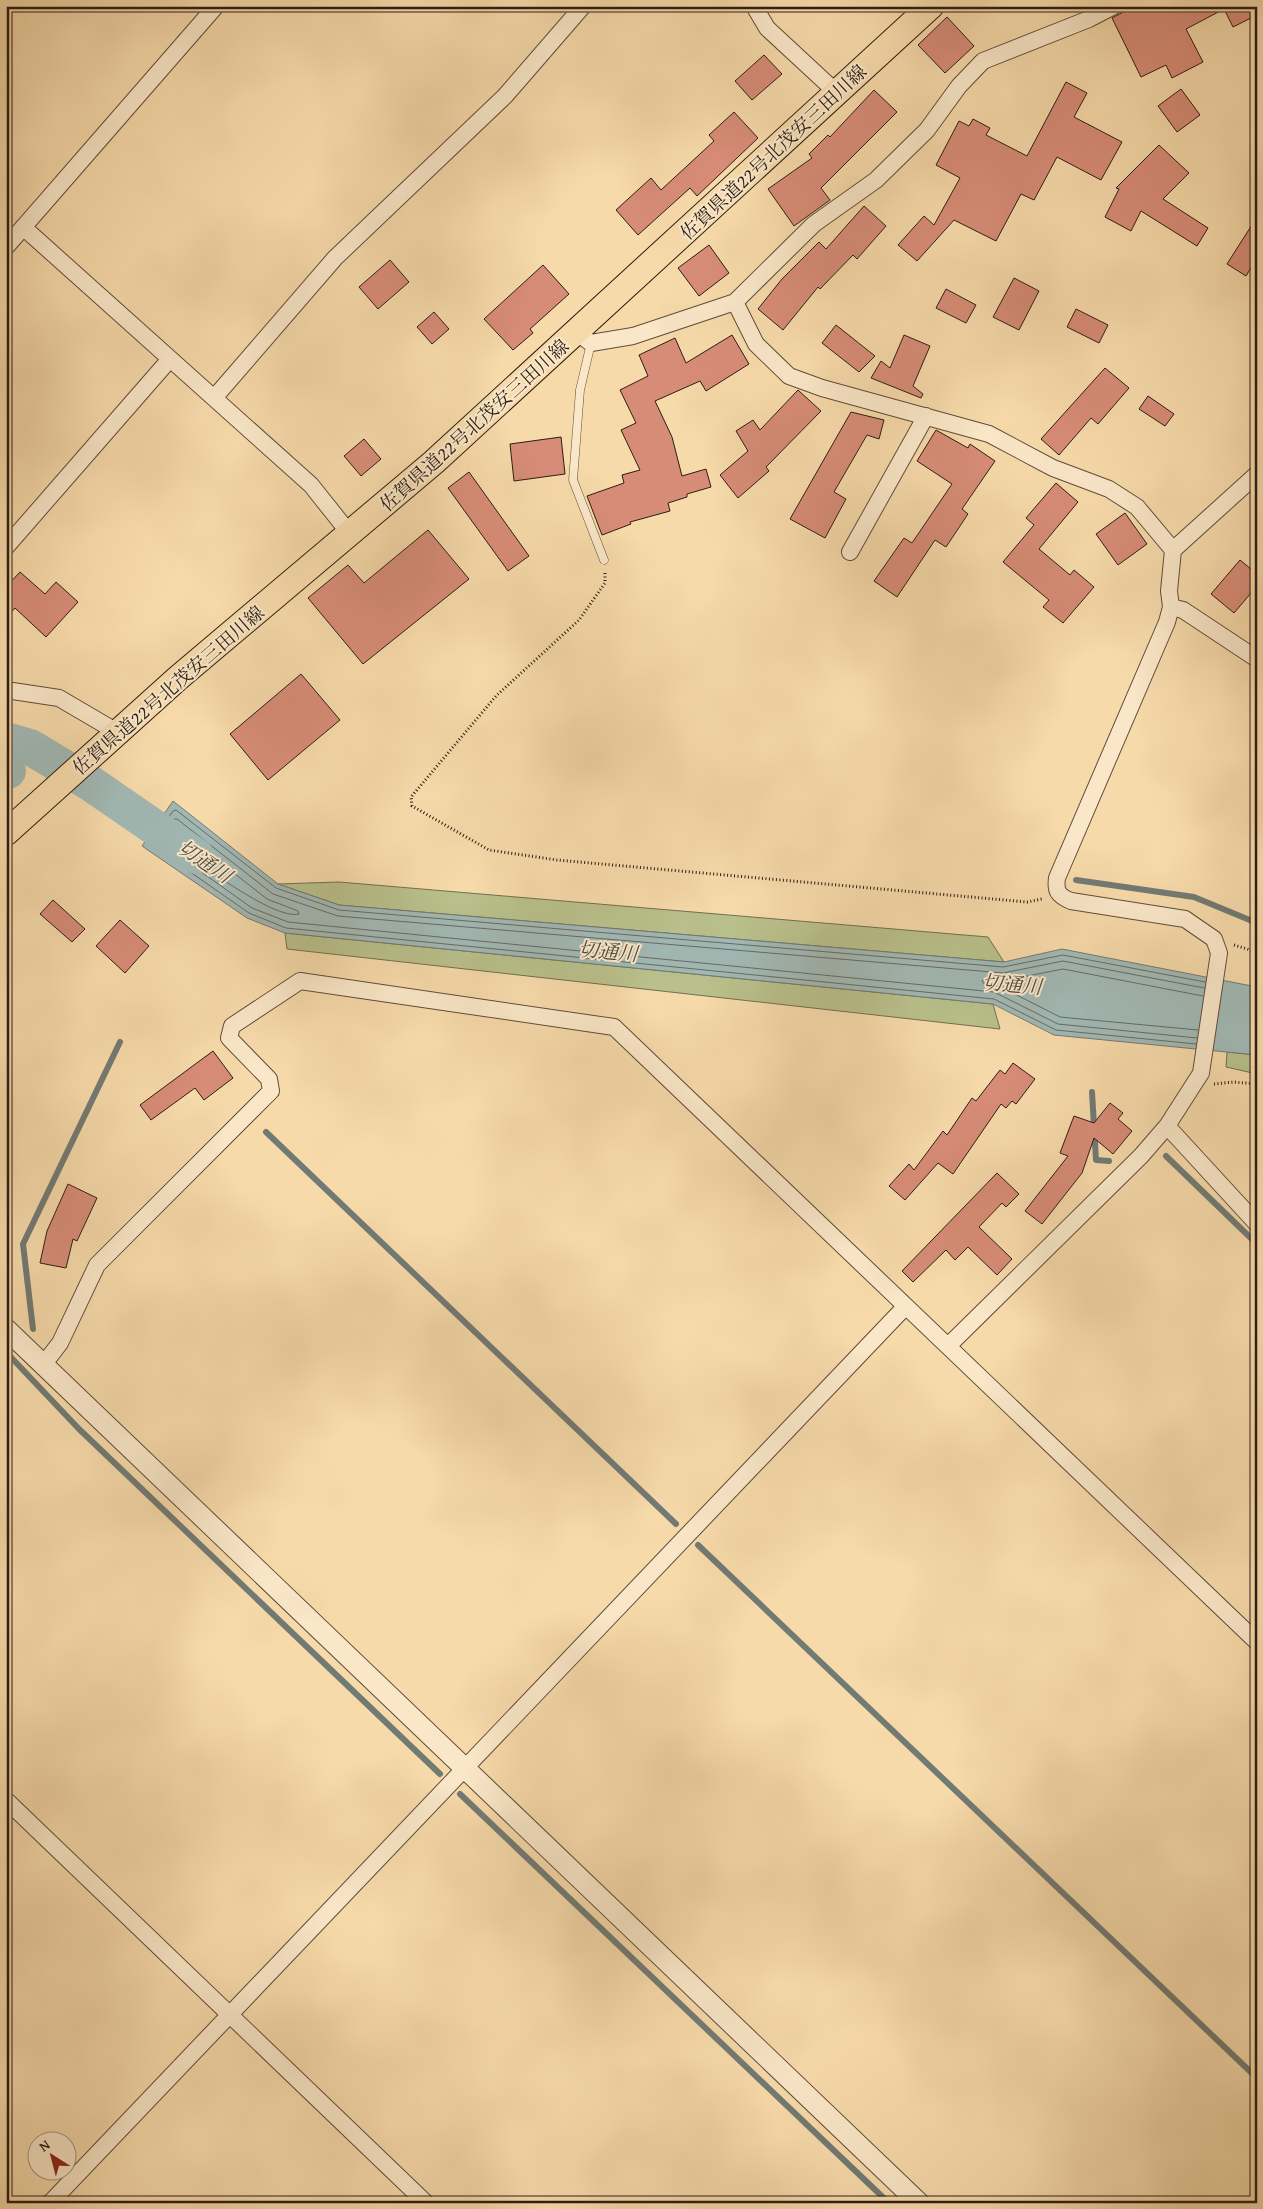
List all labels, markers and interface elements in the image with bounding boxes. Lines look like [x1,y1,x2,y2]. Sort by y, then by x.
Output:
street label: 佐賀県道22号北茂安三田川線 [673,58,873,246]
street label: 佐賀県道22号北茂安三田川線 [373,332,575,518]
street label: 佐賀県道22号北茂安三田川線 [66,599,270,781]
water label: 切通川 [172,832,240,891]
water label: 切通川 [577,934,641,968]
water label: 切通川 [981,967,1045,1001]
north arrow [28,2132,78,2182]
text: N [35,2134,55,2156]

